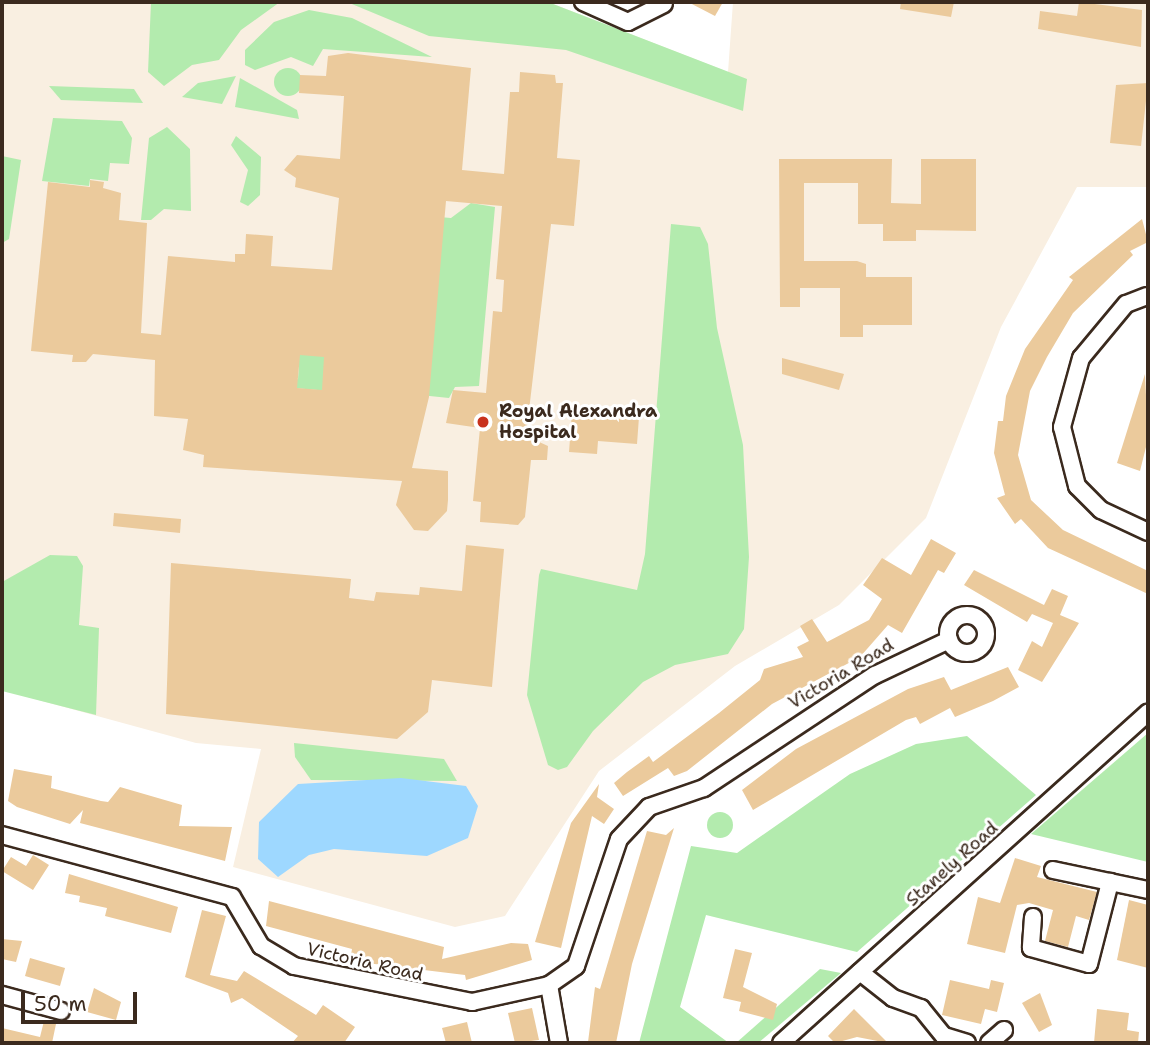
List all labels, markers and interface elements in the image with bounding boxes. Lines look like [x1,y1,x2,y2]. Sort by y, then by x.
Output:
place label: Royal Alexandra Hospital [499,401,657,444]
marker: Royal Alexandra Hospital [473,412,493,432]
street label: Victoria Road [785,634,897,714]
street label: Stanely Road [902,817,1002,911]
street label: Victoria Road [305,938,425,986]
scale bar [24,978,140,1022]
text: 50 m [34,990,87,1018]

